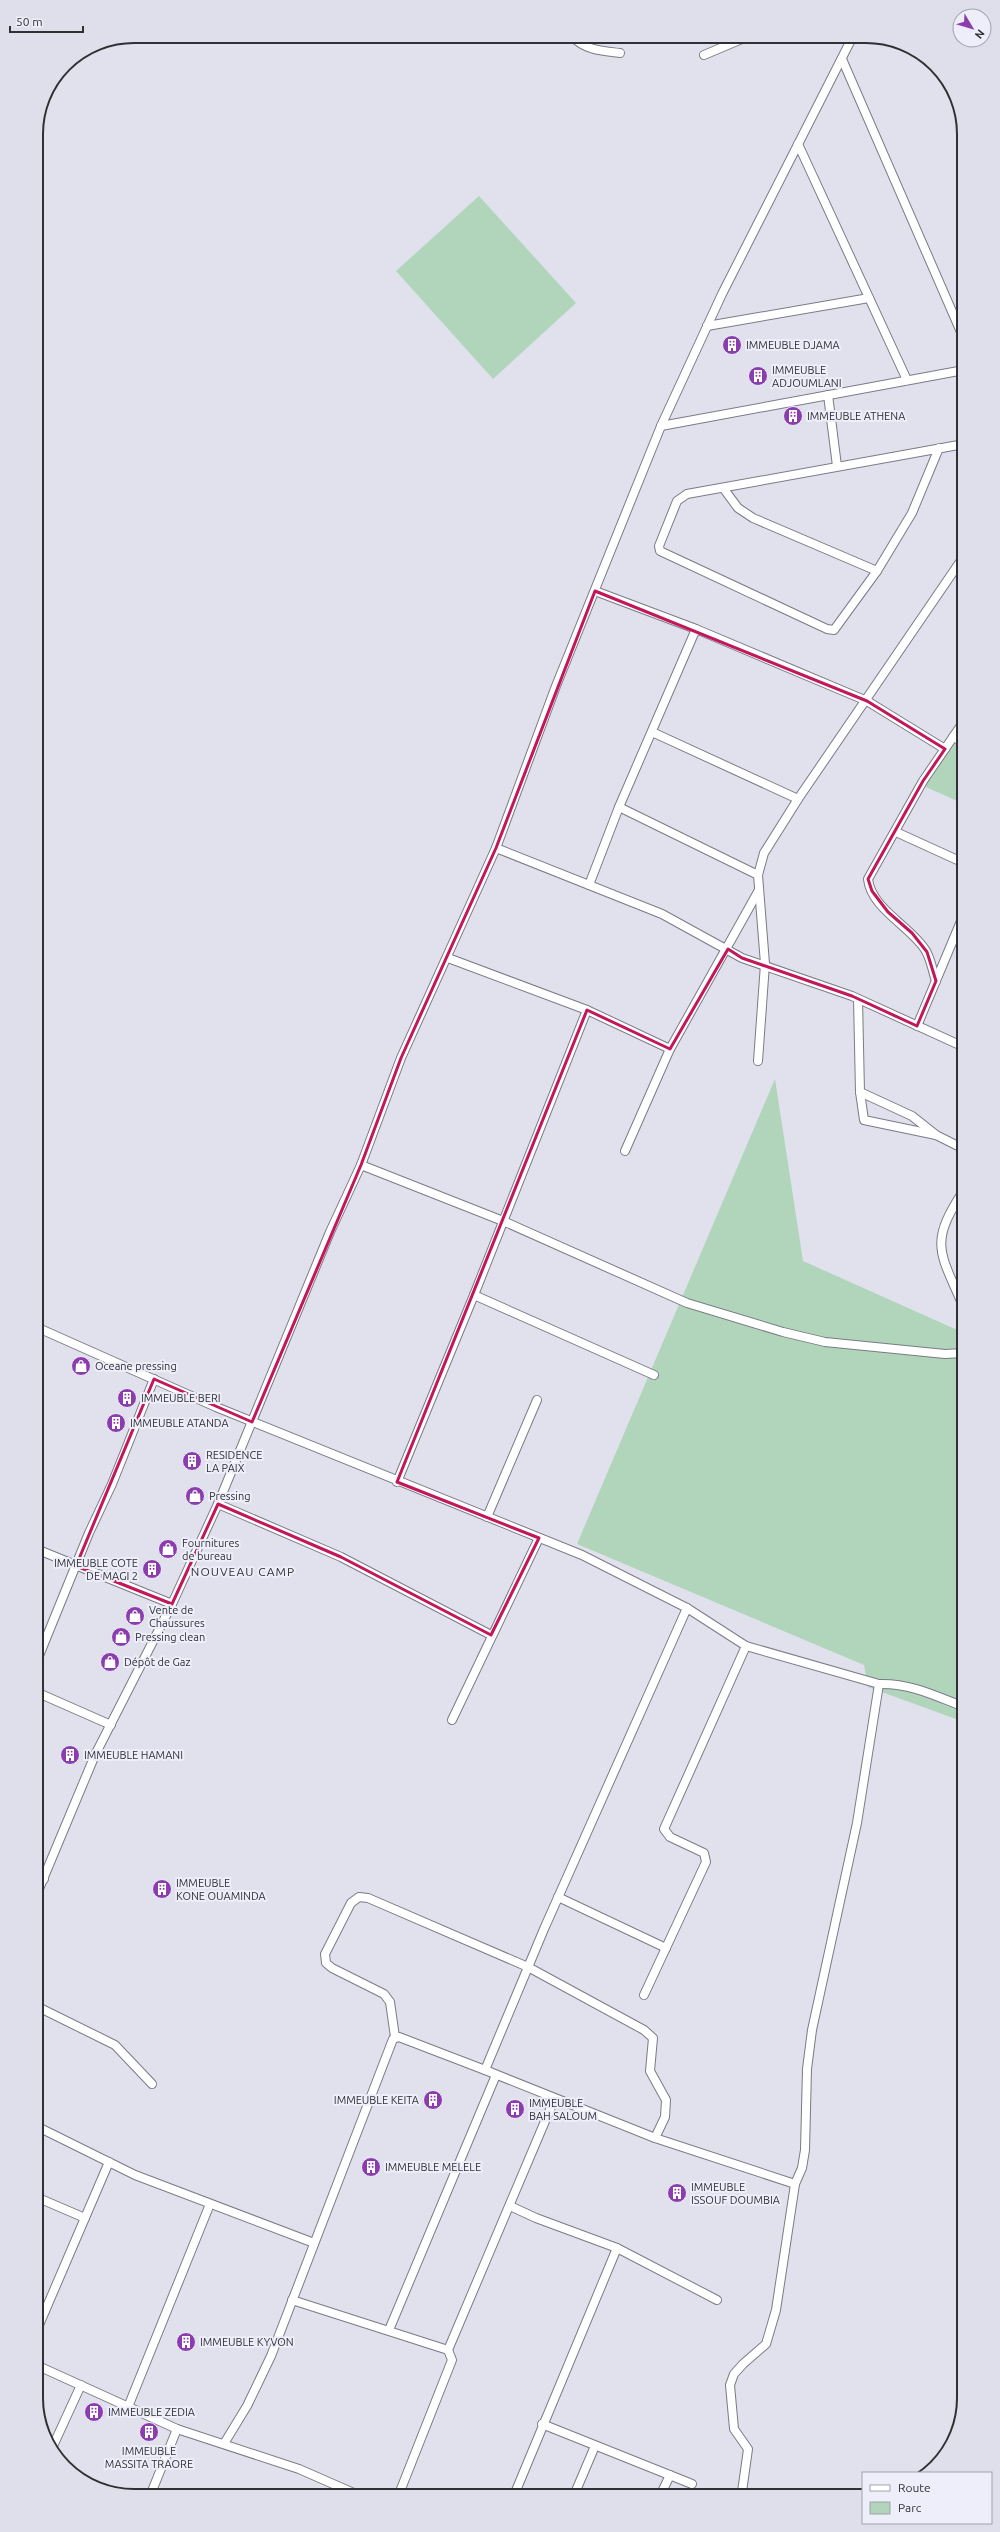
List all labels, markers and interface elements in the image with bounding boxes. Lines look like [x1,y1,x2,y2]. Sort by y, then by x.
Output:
scale bar [10,8,83,34]
north arrow [952,8,992,48]
text: 50 m [16,15,43,28]
text: N [973,27,987,41]
building icon: IMMEUBLE DJAMA [721,334,743,356]
place label: IMMEUBLE DJAMA [746,339,840,351]
place label: IMMEUBLE ADJOUMLANI [772,364,842,389]
building icon: IMMEUBLE ADJOUMLANI [747,365,769,387]
building icon: IMMEUBLE ATHENA [782,405,804,427]
place label: IMMEUBLE ATHENA [807,410,906,422]
shop icon: Oceane pressing [70,1355,92,1377]
place label: Oceane pressing [95,1360,177,1372]
building icon: IMMEUBLE BERI [116,1387,138,1409]
place label: IMMEUBLE BERI [141,1392,221,1404]
building icon: IMMEUBLE ATANDA [105,1412,127,1434]
place label: IMMEUBLE ATANDA [130,1417,229,1429]
place label: RESIDENCE LA PAIX [206,1449,262,1474]
building icon: RESIDENCE LA PAIX [181,1450,203,1472]
shop icon: Pressing [184,1485,206,1507]
place label: Pressing [209,1490,251,1502]
place label: Fournitures de bureau [182,1537,239,1562]
shop icon: Fournitures de bureau [157,1538,179,1560]
place label: IMMEUBLE COTE DE MAGI 2 [54,1557,138,1582]
building icon: IMMEUBLE COTE DE MAGI 2 [141,1558,163,1580]
district label: NOUVEAU CAMP [191,1565,295,1578]
place label: Vente de Chaussures [149,1604,205,1629]
shop icon: Vente de Chaussures [124,1605,146,1627]
shop icon: Pressing clean [110,1626,132,1648]
place label: Pressing clean [135,1631,205,1643]
shop icon: Dépôt de Gaz [99,1651,121,1673]
place label: Dépôt de Gaz [124,1656,191,1668]
building icon: IMMEUBLE HAMANI [59,1744,81,1766]
place label: IMMEUBLE HAMANI [84,1749,183,1761]
place label: IMMEUBLE KONE OUAMINDA [176,1877,267,1902]
building icon: IMMEUBLE KONE OUAMINDA [151,1878,173,1900]
building icon: IMMEUBLE KEITA [422,2089,444,2111]
place label: IMMEUBLE KEITA [334,2094,420,2106]
place label: IMMEUBLE BAH SALOUM [529,2097,597,2122]
building icon: IMMEUBLE BAH SALOUM [504,2098,526,2120]
building icon: IMMEUBLE MELELE [360,2156,382,2178]
place label: IMMEUBLE MELELE [385,2161,481,2173]
place label: IMMEUBLE ISSOUF DOUMBIA [691,2181,781,2206]
building icon: IMMEUBLE ISSOUF DOUMBIA [666,2182,688,2204]
building icon: IMMEUBLE KYVON [175,2331,197,2353]
place label: IMMEUBLE KYVON [200,2336,294,2348]
building icon: IMMEUBLE ZEDIA [83,2401,105,2423]
place label: IMMEUBLE ZEDIA [108,2406,196,2418]
building icon: IMMEUBLE MASSITA TRAORE [138,2421,160,2443]
place label: IMMEUBLE MASSITA TRAORE [105,2445,193,2470]
legend [862,2472,992,2524]
text: Route [898,2481,931,2494]
text: Parc [898,2501,922,2514]

